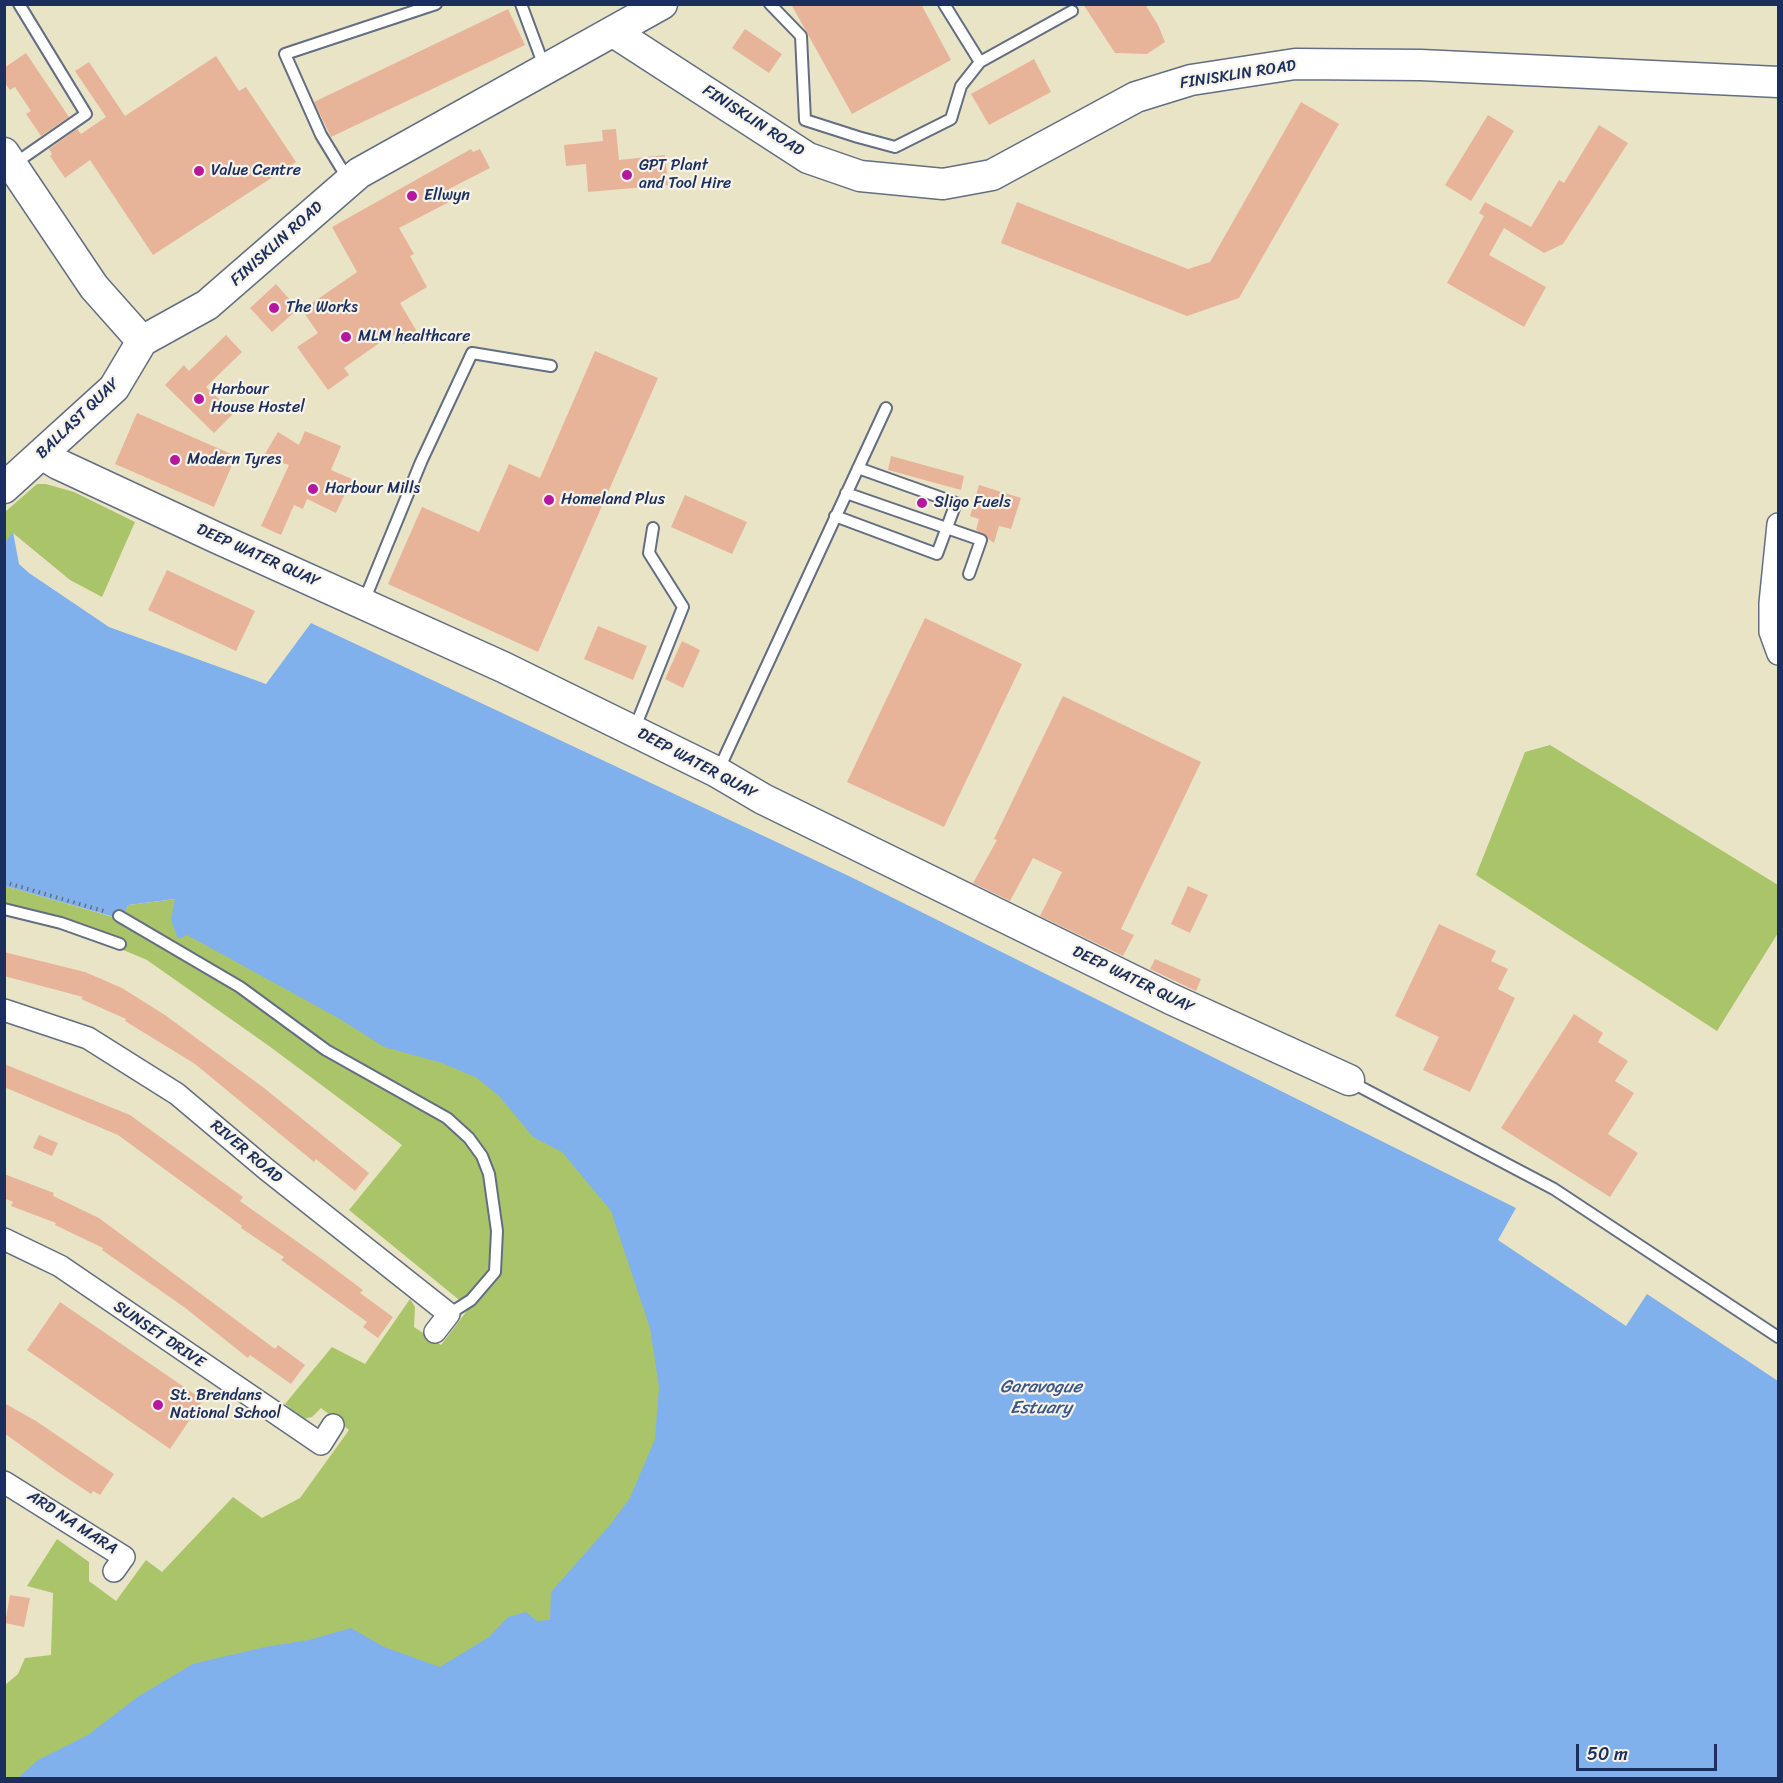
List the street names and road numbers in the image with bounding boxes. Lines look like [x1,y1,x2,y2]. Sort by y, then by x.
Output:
street label: FINISKLIN ROAD [1179,56,1297,94]
street label: FINISKLIN ROAD [699,81,807,161]
street label: FINISKLIN ROAD [227,198,327,290]
street label: BALLAST QUAY [33,375,123,463]
street label: DEEP WATER QUAY [193,520,323,592]
street label: DEEP WATER QUAY [634,724,760,804]
street label: DEEP WATER QUAY [1069,942,1197,1018]
street label: RIVER ROAD [206,1116,286,1188]
street label: SUNSET DRIVE [110,1297,208,1373]
street label: ARD NA MARA [23,1487,121,1559]

